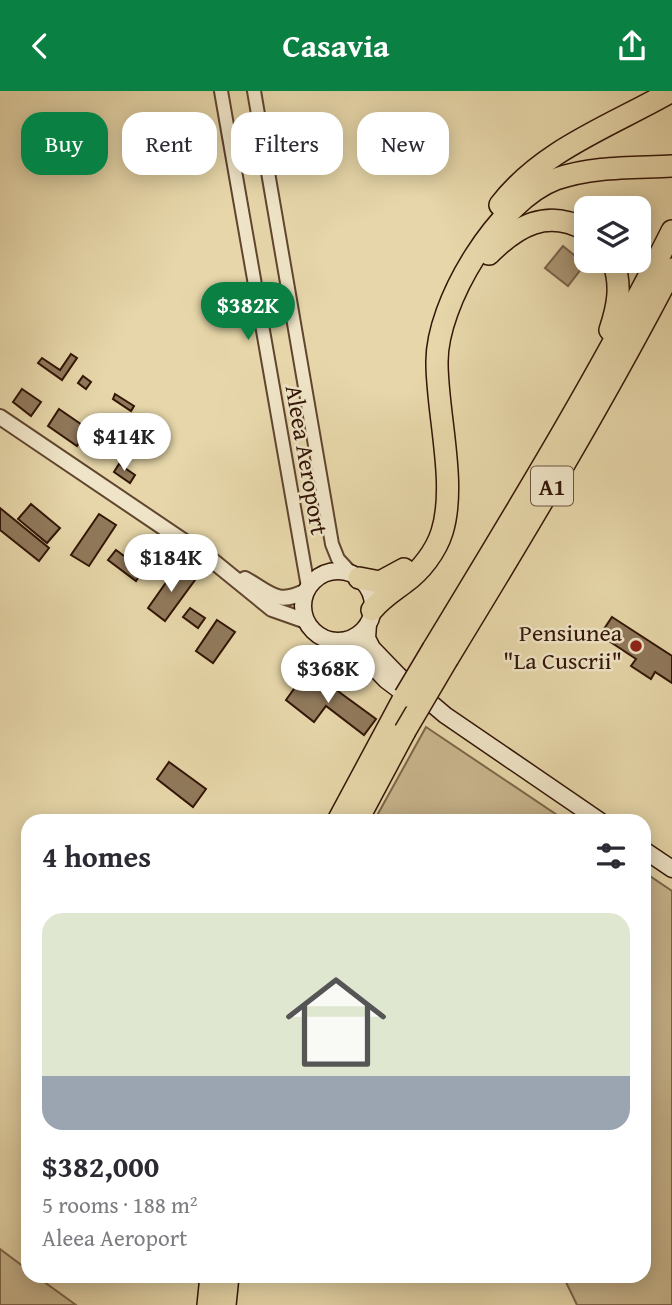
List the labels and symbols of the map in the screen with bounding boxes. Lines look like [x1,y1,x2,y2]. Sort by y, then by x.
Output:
pin: $382K [199,282,297,342]
street label: Aleea Aeroport [277,382,337,538]
pin: $414K [75,413,173,473]
road number: A1 [531,467,573,505]
pin: $184K [122,535,220,594]
place label: Pensiunea "La Cuscrii" [503,615,623,678]
marker: Pensiunea "La Cuscrii" [628,638,644,654]
pin: $368K [279,645,377,705]

